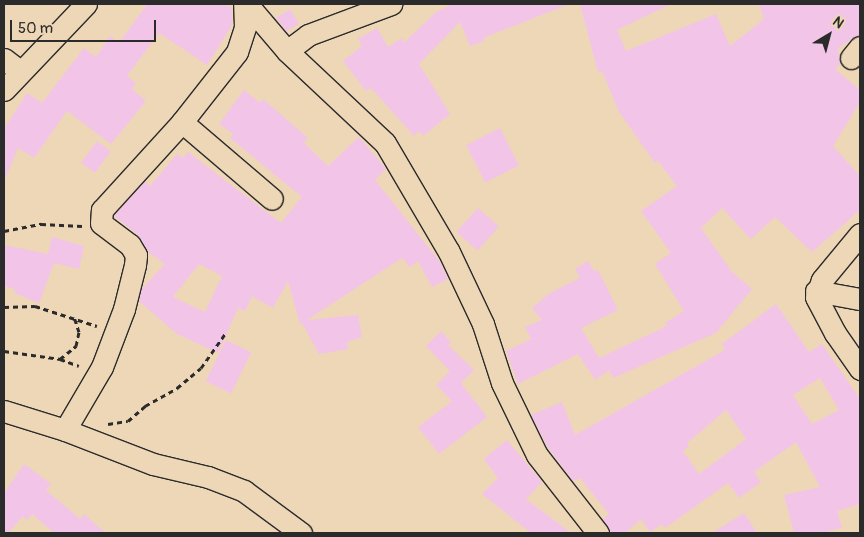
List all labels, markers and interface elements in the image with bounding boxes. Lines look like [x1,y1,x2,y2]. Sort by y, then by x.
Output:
scale bar [12,10,159,42]
north arrow [804,10,854,60]
text: N [829,13,847,32]
text: 50 m [18,19,53,38]

